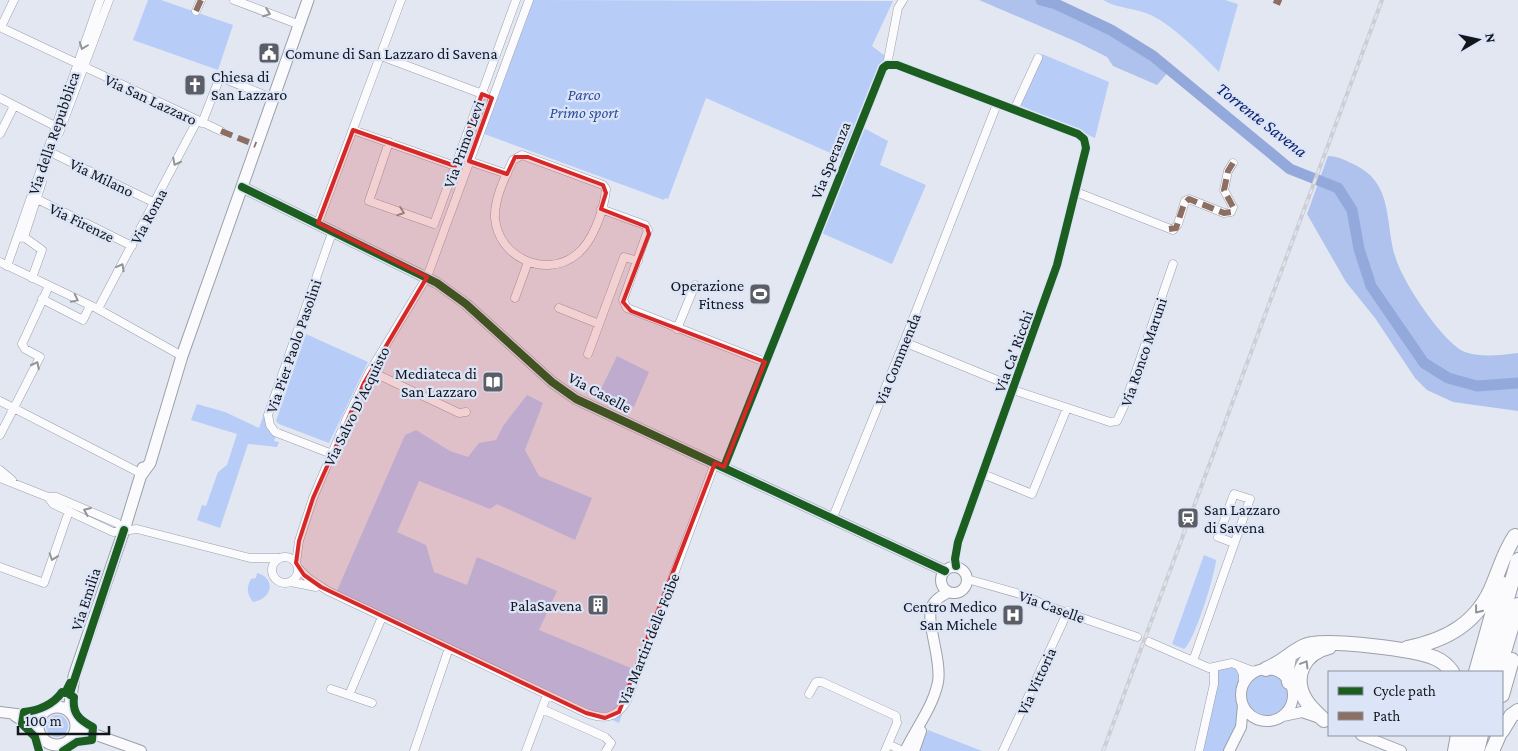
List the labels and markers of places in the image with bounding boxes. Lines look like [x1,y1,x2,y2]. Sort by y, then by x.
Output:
public building icon: Comune di San Lazzaro di Savena [257,41,281,65]
place label: Comune di San Lazzaro di Savena [285,45,498,62]
place label: Chiesa di San Lazzaro [211,68,287,103]
church icon: Chiesa di San Lazzaro [183,73,207,97]
place label: Operazione Fitness [671,277,744,312]
sports icon: Operazione Fitness [748,282,772,306]
place label: Mediateca di San Lazzaro [395,365,477,400]
library icon: Mediateca di San Lazzaro [481,370,505,394]
place label: San Lazzaro di Savena [1204,501,1280,536]
station icon: San Lazzaro di Savena [1176,506,1200,530]
building icon: PalaSavena [586,593,610,617]
place label: PalaSavena [510,597,583,614]
place label: Centro Medico San Michele [903,598,997,633]
hospital icon: Centro Medico San Michele [1001,603,1025,627]

